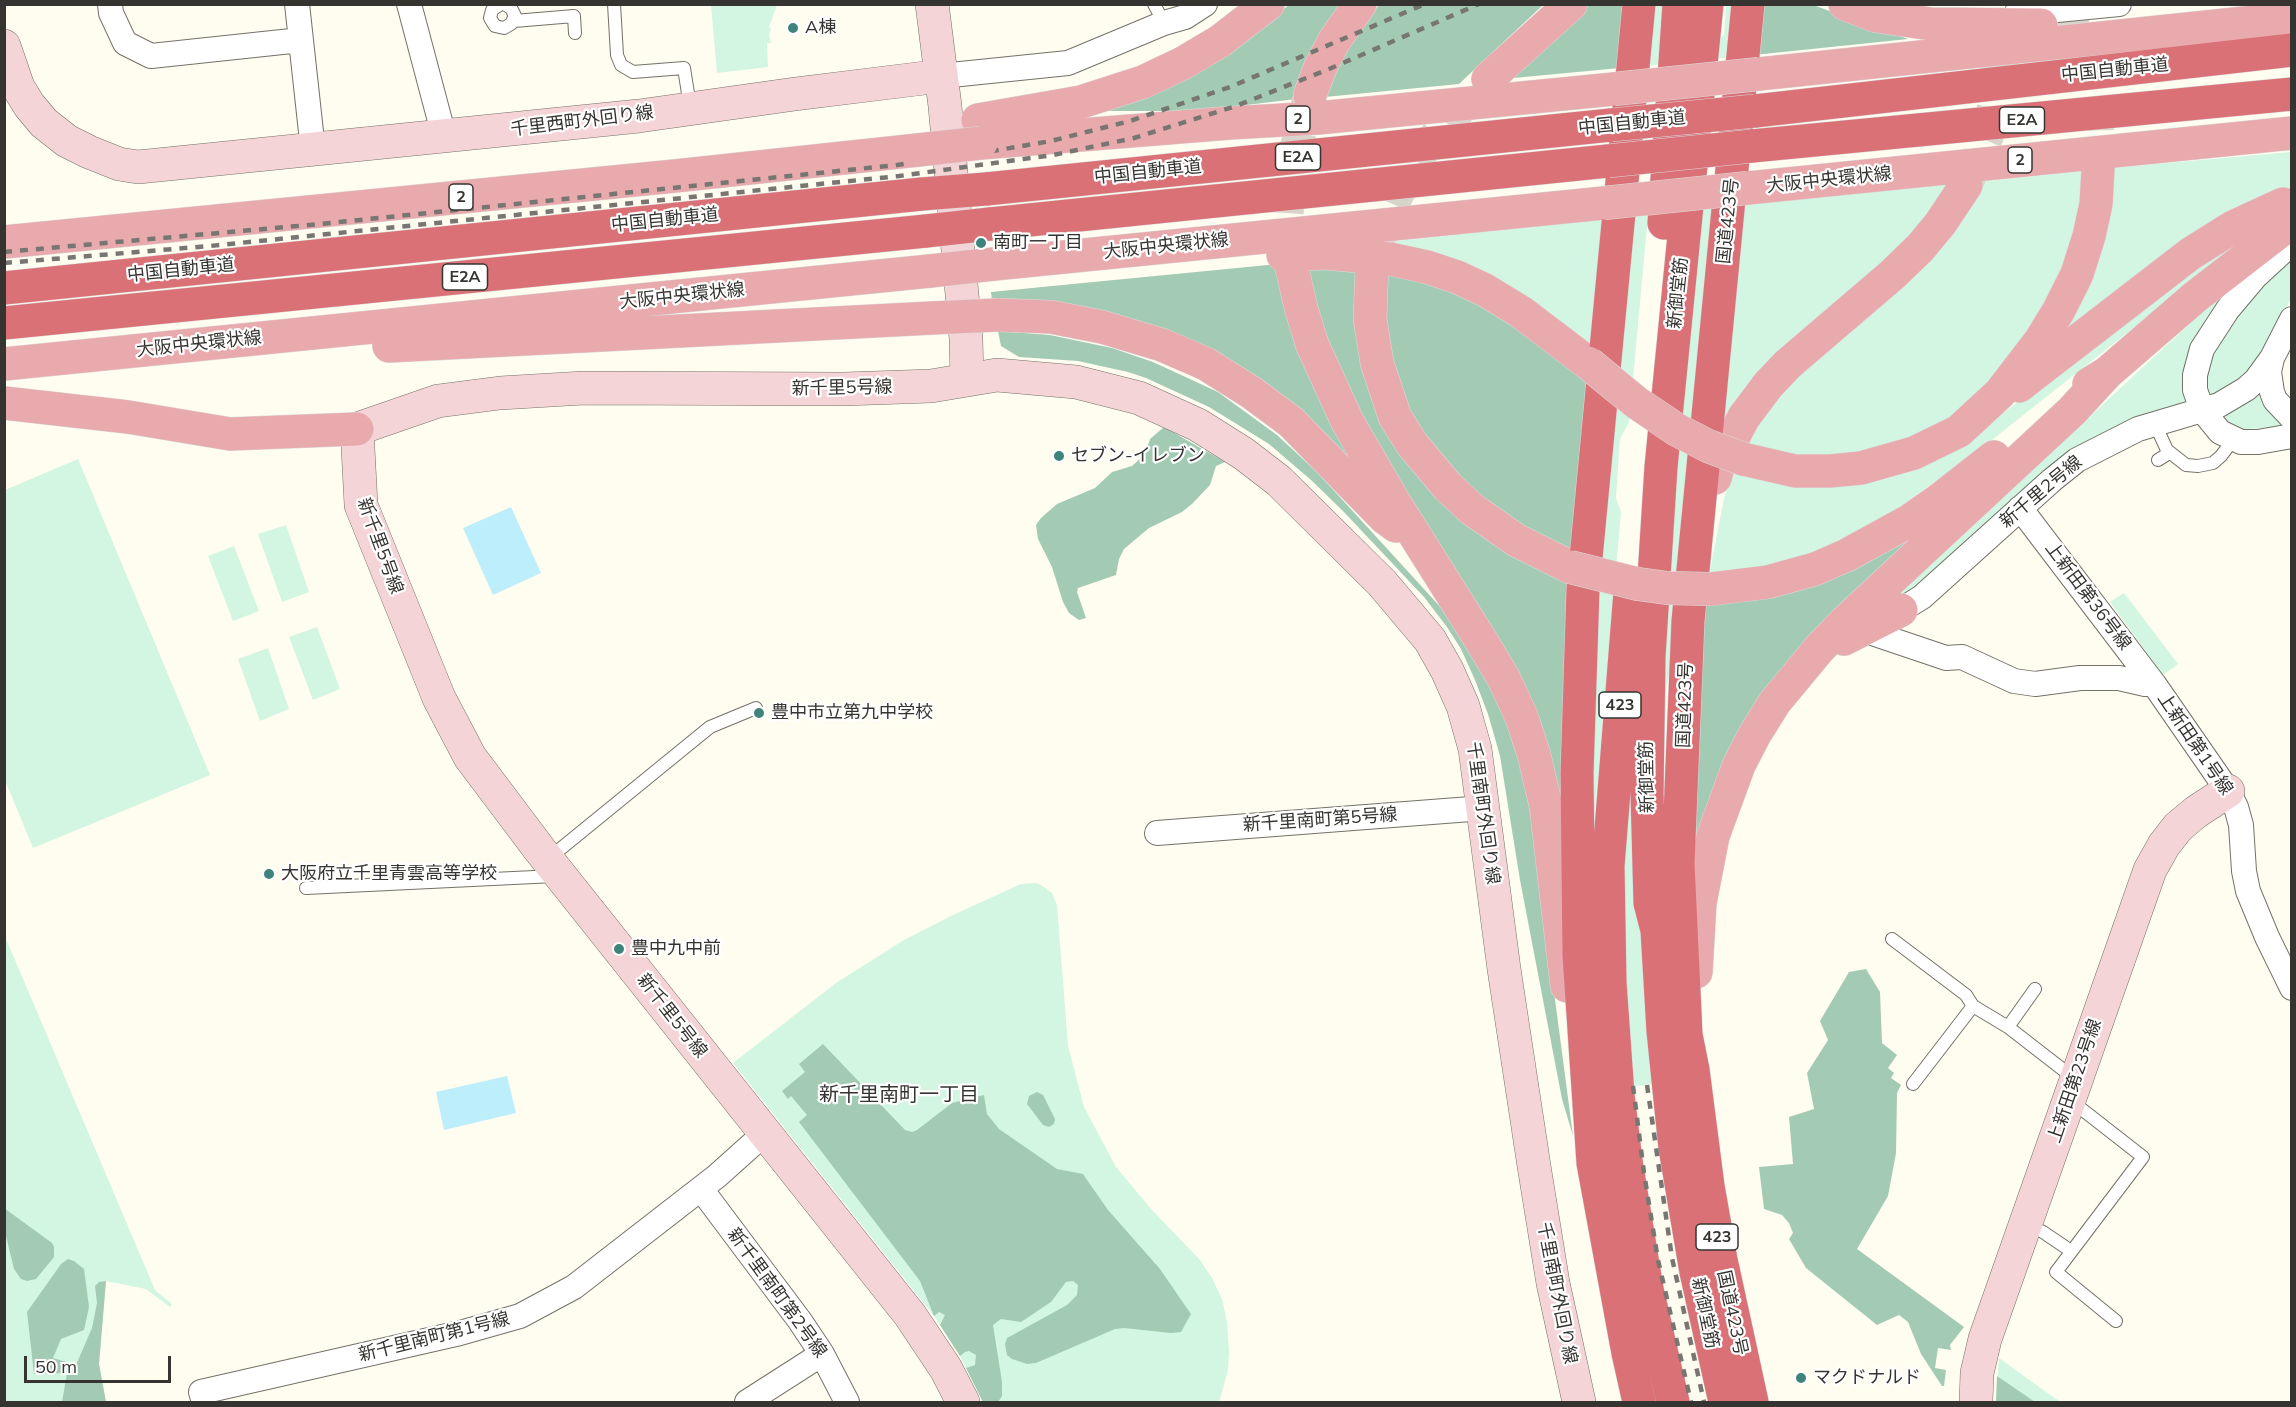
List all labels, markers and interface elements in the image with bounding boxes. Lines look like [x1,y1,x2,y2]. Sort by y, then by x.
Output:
place label: A棟 [805,17,836,39]
marker: A棟 [786,21,800,35]
street label: 中国自動車道 [2060,54,2170,86]
street label: 千里西町外回り線 [509,102,655,140]
road number: 2 [1286,106,1310,132]
street label: 中国自動車道 [1577,107,1687,139]
road number: E2A [2000,107,2044,133]
road number: E2A [1276,144,1320,170]
road number: 2 [2008,147,2032,173]
street label: 中国自動車道 [1093,156,1203,188]
street label: 大阪中央環状線 [1765,163,1893,197]
street label: 国道423号 [1713,177,1743,265]
road number: 2 [449,184,473,210]
street label: 中国自動車道 [610,204,720,236]
street label: 大阪中央環状線 [1102,229,1230,263]
place label: 南町一丁目 [993,232,1083,254]
marker: 南町一丁目 [974,236,988,250]
street label: 中国自動車道 [126,254,236,286]
street label: 新御堂筋 [1663,256,1693,330]
road number: E2A [442,264,488,290]
street label: 大阪中央環状線 [618,279,746,313]
street label: 大阪中央環状線 [135,327,263,361]
street label: 新千里5号線 [791,376,893,400]
place label: セブン-イレブン [1071,445,1205,467]
marker: セブン-イレブン [1052,449,1066,463]
street label: 新千里2号線 [1995,451,2087,533]
street label: 新千里5号線 [353,495,407,597]
street label: 上新田第36号線 [2040,538,2136,654]
street label: 国道423号 [1673,661,1697,749]
street label: 上新田第1号線 [2153,689,2237,799]
road number: 423 [1599,692,1641,718]
place label: 豊中市立第九中学校 [771,702,933,724]
marker: 豊中市立第九中学校 [752,706,766,720]
street label: 千里南町外回り線 [1462,740,1504,886]
street label: 新御堂筋 [1636,741,1658,813]
street label: 新千里南町第5号線 [1242,804,1398,836]
place label: 大阪府立千里青雲高等学校 [281,863,497,885]
marker: 大阪府立千里青雲高等学校 [262,867,276,881]
place label: 豊中九中前 [631,938,721,960]
marker: 豊中九中前 [612,942,626,956]
street label: 新千里5号線 [632,970,712,1062]
street label: 上新田第23号線 [2044,1016,2106,1146]
district label: 新千里南町一丁目 [819,1083,979,1107]
street label: 千里南町外回り線 [1533,1220,1581,1366]
street label: 新千里南町第2号線 [723,1224,831,1362]
road number: 423 [1696,1224,1738,1250]
street label: 国道423号 [1712,1268,1752,1358]
street label: 新御堂筋 [1687,1276,1723,1350]
street label: 新千里南町第1号線 [356,1308,512,1366]
scale bar [27,1344,174,1382]
text: 50 m [35,1355,77,1378]
place label: マクドナルド [1813,1367,1921,1389]
marker: マクドナルド [1794,1371,1808,1385]

